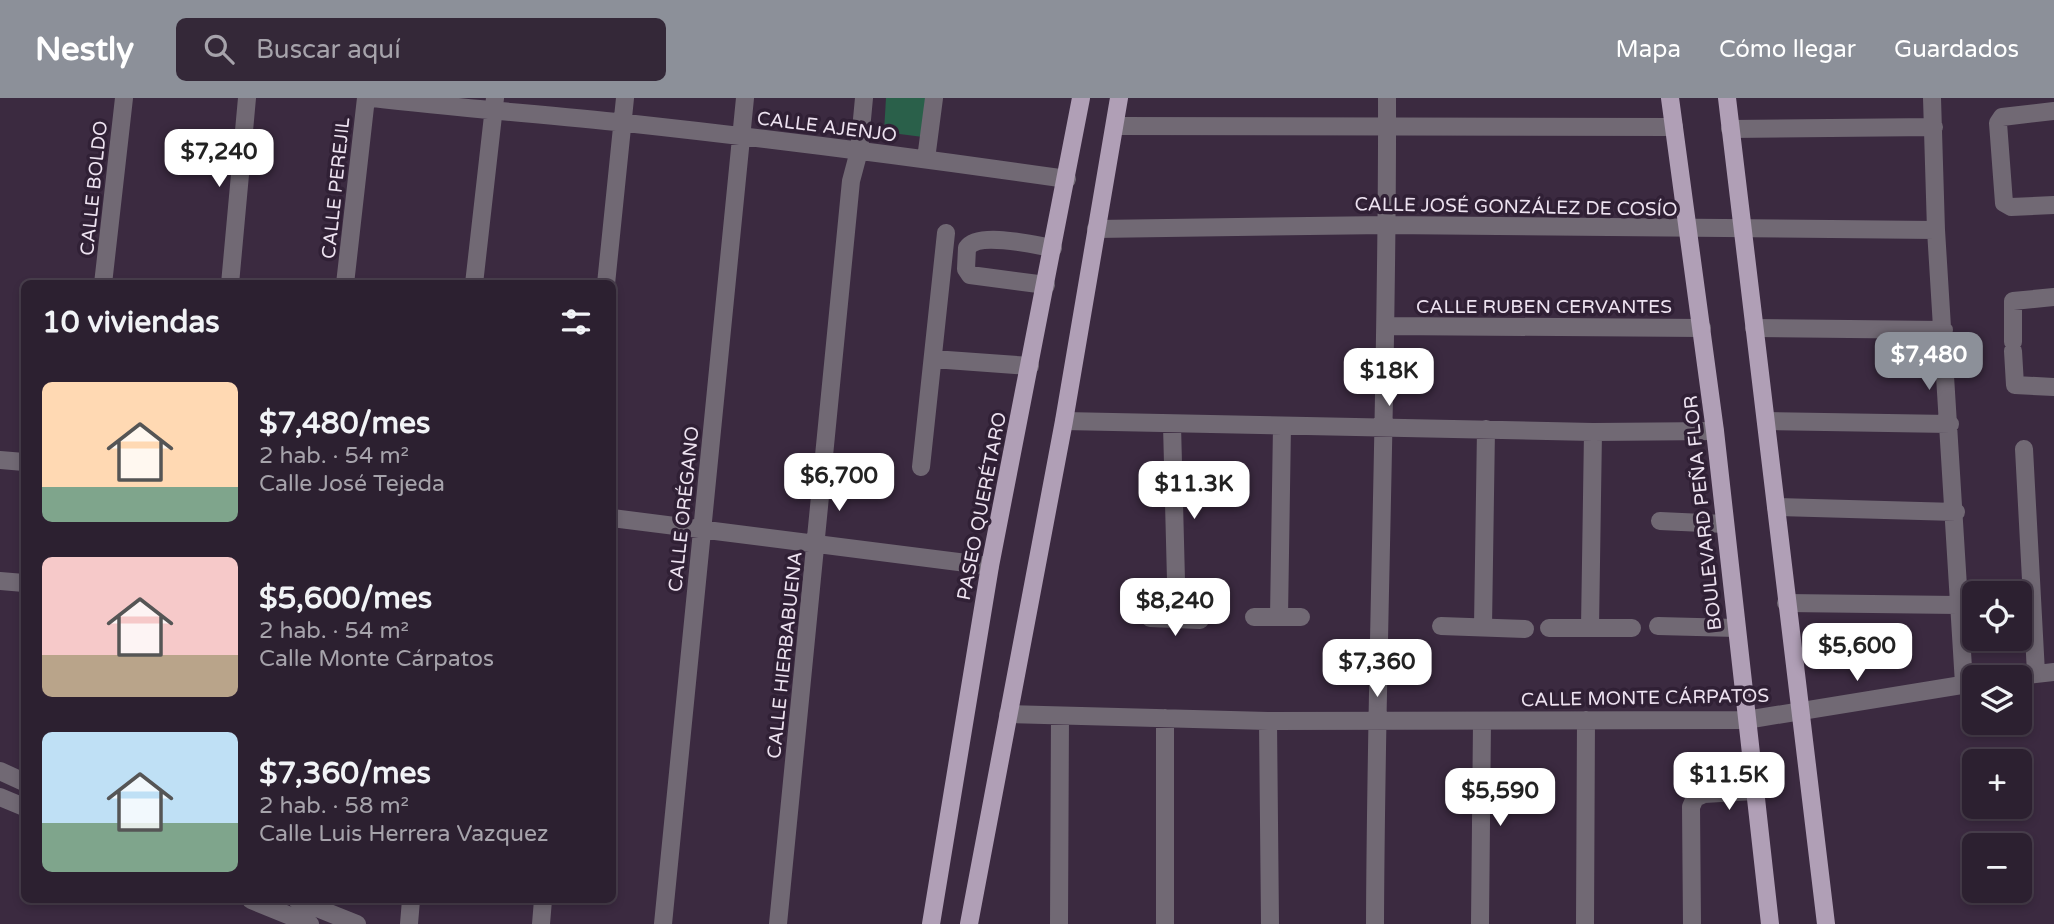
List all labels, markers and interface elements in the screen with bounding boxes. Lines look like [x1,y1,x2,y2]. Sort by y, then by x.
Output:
search box [176,18,666,81]
text: Nestly [35,30,134,69]
icon: search [200,30,238,68]
text: Buscar aquí [256,34,401,65]
text: Mapa [1616,35,1681,64]
text: Cómo llegar [1719,35,1856,64]
text: Guardados [1894,35,2019,64]
street label: CALLE AJENJO [756,107,898,147]
street label: CALLE PEREJIL [318,116,354,260]
street label: CALLE BOLDO [76,120,112,257]
pin: $7,240 [162,130,276,189]
text: $7,240 [181,138,257,166]
street label: CALLE JOSÉ GONZÁLEZ DE COSÍO [1354,192,1678,221]
street label: CALLE RUBEN CERVANTES [1416,296,1672,318]
icon: filters [557,303,595,341]
text: 10 viviendas [42,304,220,341]
pin: $7,480 [1872,332,1986,392]
text: $7,480 [1891,341,1967,369]
pin: $18K [1348,348,1430,408]
text: $18K [1360,357,1418,385]
street label: BOULEVARD PEÑA FLOR [1679,394,1726,632]
text: $7,480/mes [259,405,430,442]
icon: home [98,410,182,494]
street label: PASEO QUERÉTARO [953,410,1011,602]
street label: CALLE ORÉGANO [664,425,704,593]
text: 2 hab. · 54 m² [259,442,409,470]
pin: $6,700 [782,454,896,513]
text: $6,700 [800,462,878,490]
pin: $11.3K [1137,462,1251,521]
text: Calle José Tejeda [259,470,445,498]
text: $11.3K [1155,470,1233,498]
street label: CALLE HIERBABUENA [763,550,807,760]
pin: $8,240 [1118,578,1232,638]
text: $5,600/mes [259,580,432,617]
map controls [1962,581,2032,903]
button: locate [1962,581,2032,651]
icon: home [98,585,182,669]
text: $8,240 [1136,587,1214,615]
text: 2 hab. · 54 m² [259,617,409,645]
pin: $5,600 [1800,624,1914,683]
text: $5,600 [1818,632,1896,660]
pin: $7,360 [1320,640,1434,699]
text: Calle Monte Cárpatos [259,645,494,673]
text: $7,360 [1339,648,1415,676]
button: layers [1962,665,2032,735]
street label: CALLE MONTE CÁRPATOS [1521,684,1769,711]
button: + [1962,749,2032,819]
pin: $11.5K [1672,752,1786,812]
text: $7,360/mes [259,755,431,792]
icon: home [98,760,182,844]
text: $11.5K [1690,761,1768,789]
pin: $5,590 [1443,768,1557,828]
text: $5,590 [1461,777,1539,805]
text: 2 hab. · 58 m² [259,792,409,820]
text: Calle Luis Herrera Vazquez [259,820,549,848]
button: − [1962,833,2032,903]

